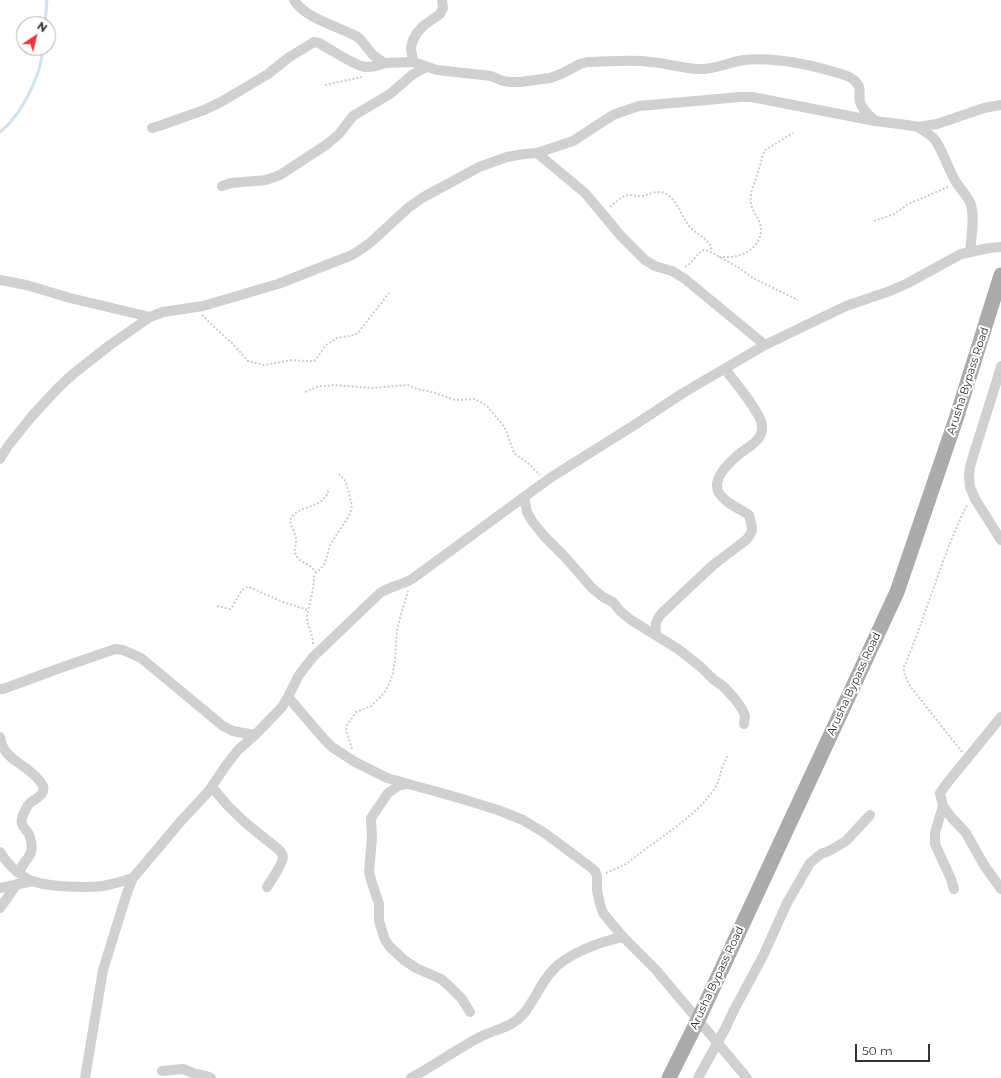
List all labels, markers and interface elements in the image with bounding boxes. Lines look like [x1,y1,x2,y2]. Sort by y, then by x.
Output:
north arrow [16,16,56,56]
text: N [35,19,50,35]
street label: Arusha Bypass Road [944,326,992,436]
street label: Arusha Bypass Road [824,630,884,738]
street label: Arusha Bypass Road [687,924,747,1032]
scale bar [857,1036,932,1062]
text: 50 m [862,1043,893,1058]

